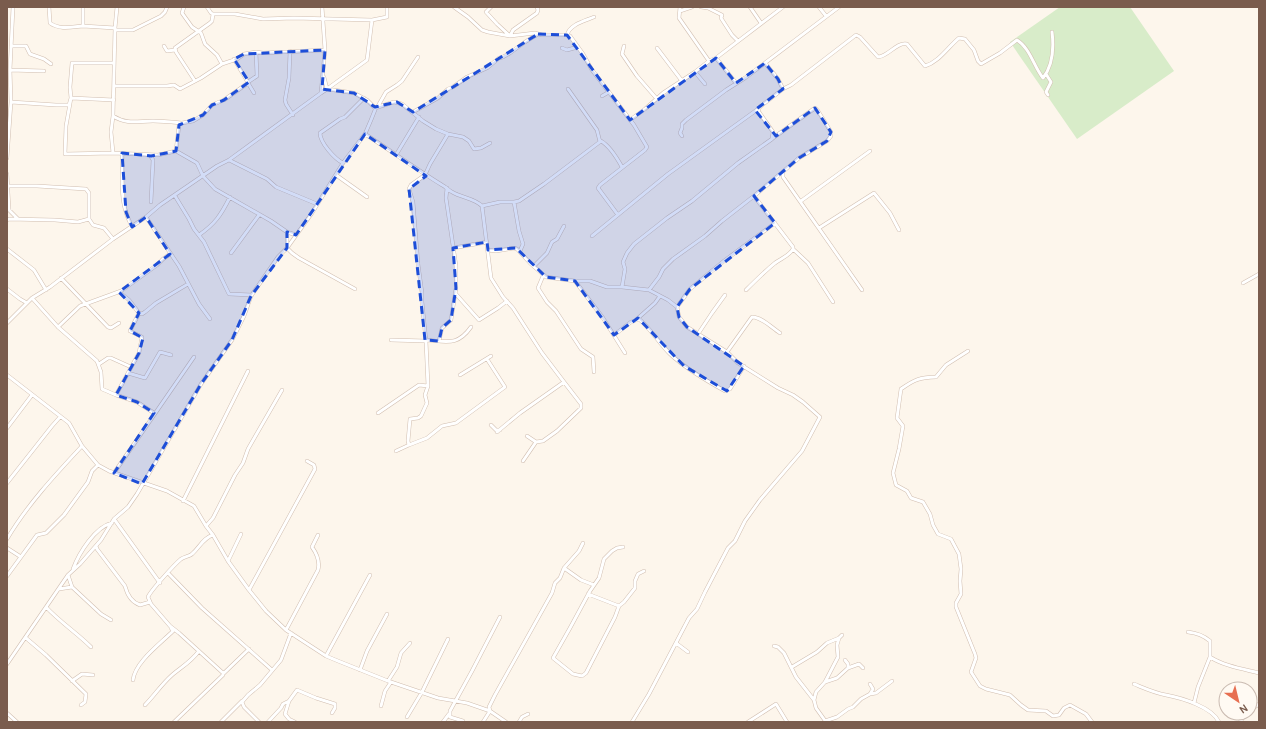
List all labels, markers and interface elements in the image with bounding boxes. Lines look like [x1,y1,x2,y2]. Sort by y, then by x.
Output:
north arrow [1218,681,1258,721]
text: N [1236,701,1250,716]

